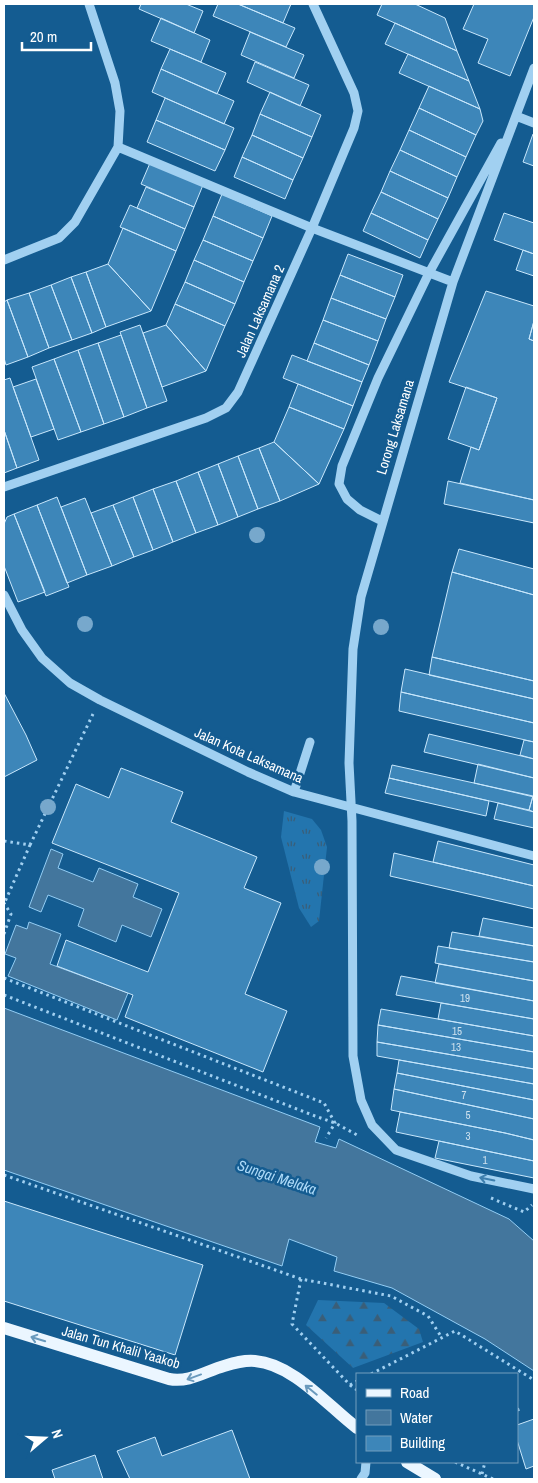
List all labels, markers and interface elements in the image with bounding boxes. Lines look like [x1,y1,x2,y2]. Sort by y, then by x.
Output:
scale bar [22,20,91,52]
text: 20 m [30,26,57,47]
street label: Jalan Laksamana 2 [232,262,288,360]
street label: Lorong Laksamana [372,377,418,477]
street label: Jalan Kota Laksamana [192,723,307,787]
house number: 19 [460,991,470,1005]
house number: 15 [452,1024,462,1038]
house number: 13 [451,1040,461,1054]
house number: 7 [461,1088,467,1102]
house number: 5 [465,1108,471,1122]
house number: 3 [465,1129,471,1143]
house number: 1 [482,1153,488,1167]
water label: Sungai Melaka [235,1154,319,1200]
one-way arrow [479,1174,495,1183]
street label: Jalan Tun Khalil Yaakob [60,1322,182,1372]
one-way arrow [31,1334,47,1343]
one-way arrow [187,1373,202,1382]
legend [356,1373,518,1463]
text: Road [400,1382,429,1403]
one-way arrow [305,1384,318,1395]
text: Water [400,1407,432,1428]
north arrow [20,1413,70,1463]
text: N [47,1427,67,1441]
text: Building [400,1432,445,1453]

